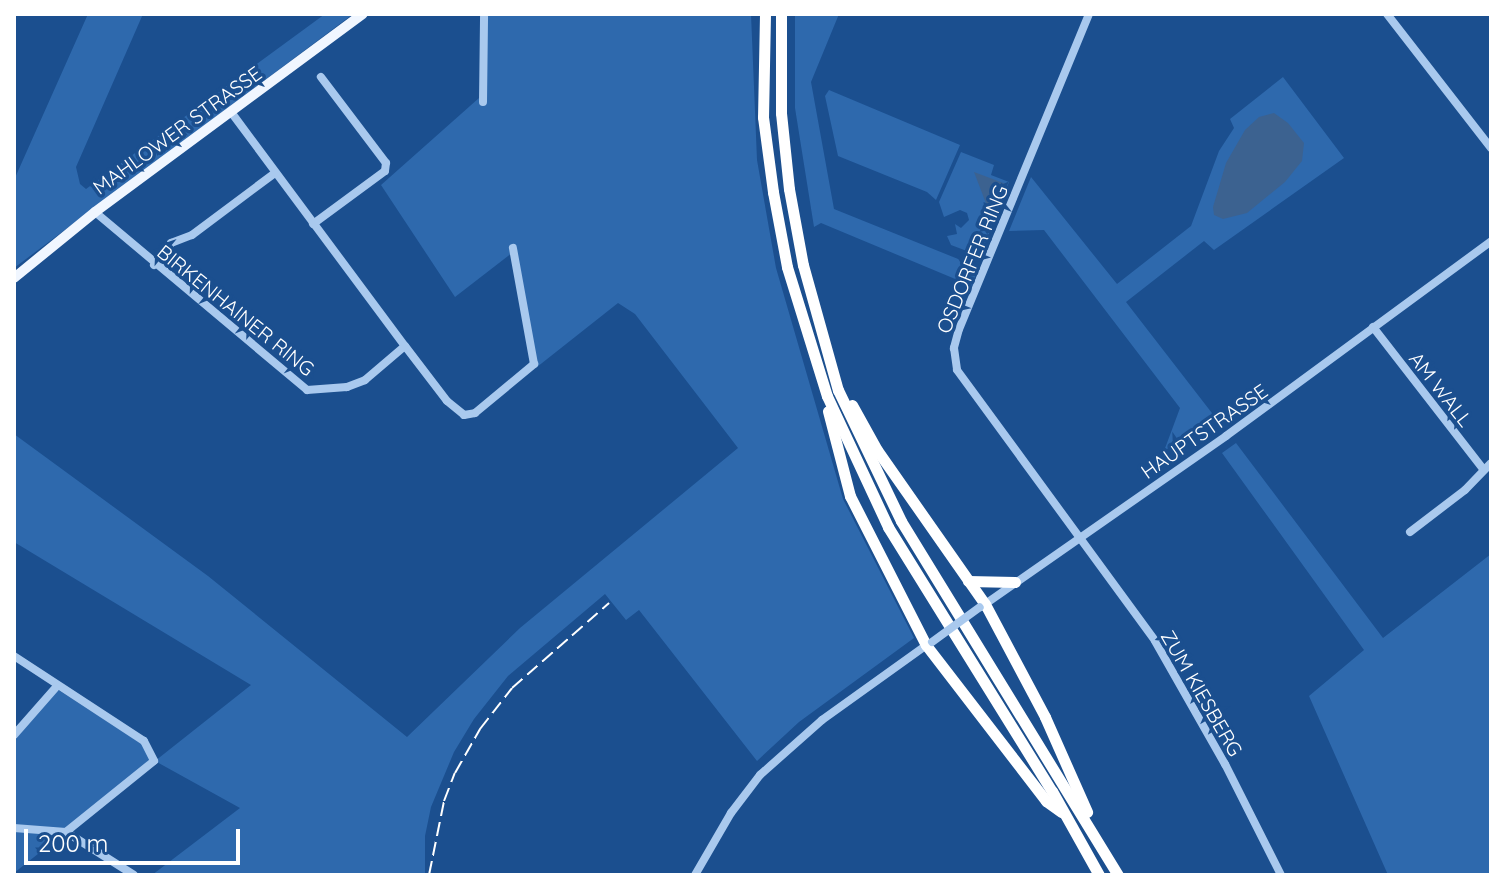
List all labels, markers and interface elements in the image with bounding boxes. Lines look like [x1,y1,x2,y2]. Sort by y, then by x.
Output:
street label: MAHLOWER STRASSE [88,61,266,199]
street label: OSDORFER RING [931,181,1013,337]
street label: BIRKENHAINER RING [153,239,319,381]
street label: AM WALL [1404,347,1478,431]
street label: HAUPTSTRASSE [1136,378,1272,484]
street label: ZUM KIESBERG [1156,626,1248,760]
scale bar [28,813,244,863]
text: 200 m [38,828,108,858]

